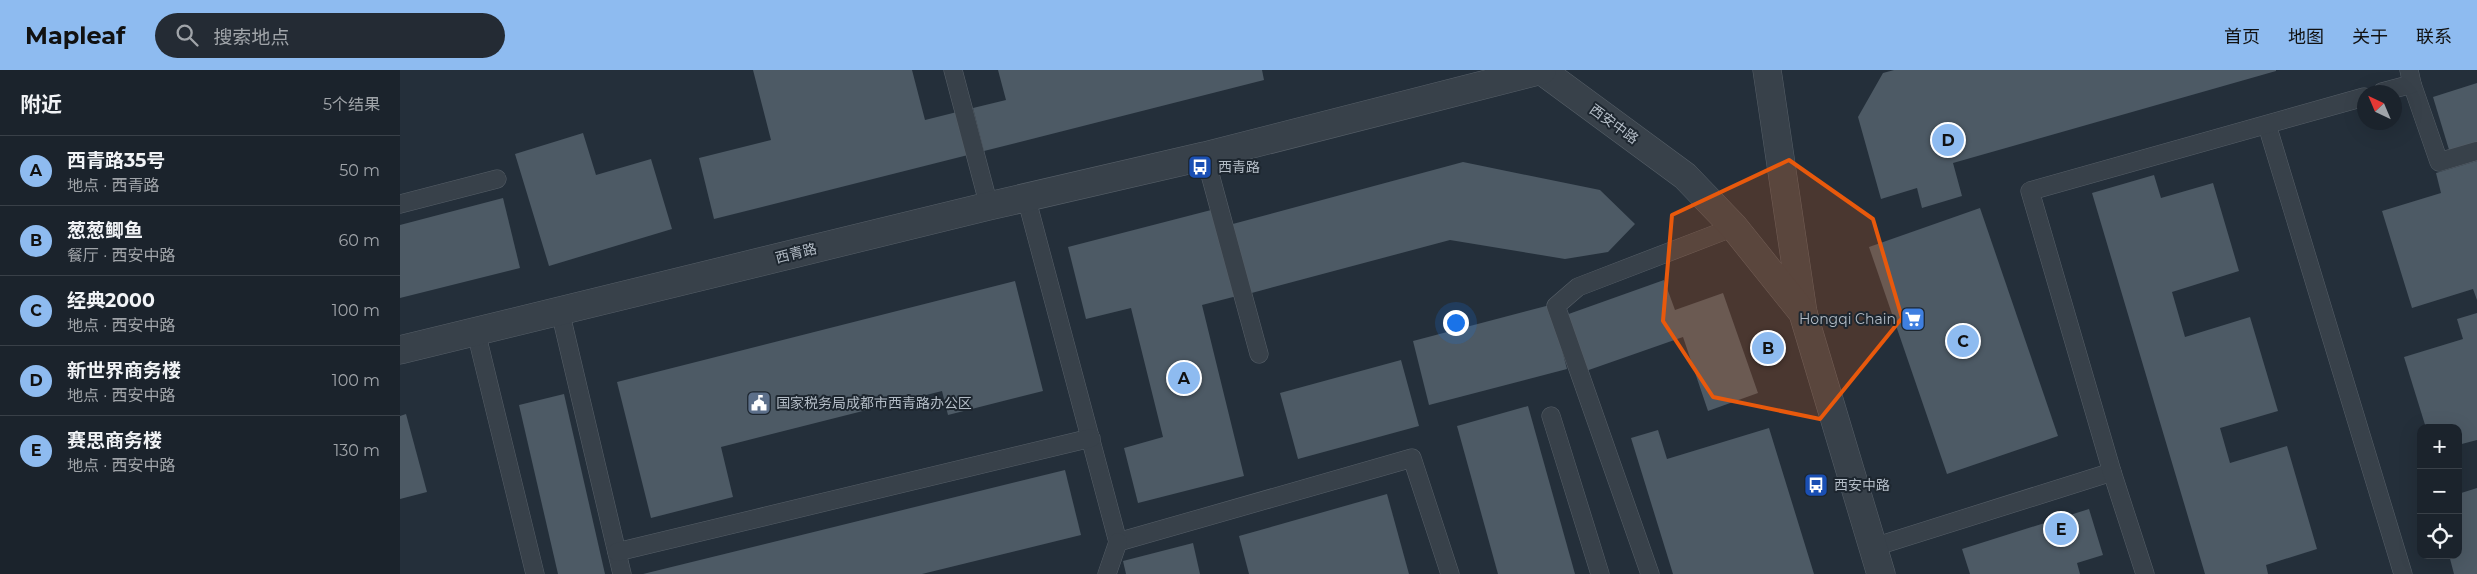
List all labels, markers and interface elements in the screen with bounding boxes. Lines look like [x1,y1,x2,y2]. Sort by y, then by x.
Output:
search box [155,13,505,58]
text: Mapleaf [25,21,125,50]
icon: search [173,21,201,49]
text: 搜索地点 [213,26,289,49]
text: 首页 [2224,26,2260,48]
text: 地图 [2288,26,2324,48]
text: 关于 [2352,26,2388,48]
text: 联系 [2416,26,2452,48]
north arrow [2357,85,2402,130]
text: 附近 [20,92,62,117]
text: 5个结果 [323,95,380,114]
street label: 西安中路 [1586,100,1642,148]
pin: D [1932,121,1964,159]
text: 西青路35号 [67,149,165,172]
bus stop icon: 西青路 [1187,154,1213,180]
place label: 西青路 [1218,158,1260,176]
text: A [30,161,42,180]
text: 50 m [339,161,380,180]
text: 地点 · 西青路 [67,176,159,195]
text: 葱葱鲫鱼 [67,219,143,242]
text: B [30,231,42,250]
text: 60 m [338,231,380,250]
street label: 西青路 [773,239,819,267]
text: 餐厅 · 西安中路 [67,246,175,265]
text: 经典2000 [67,289,155,312]
text: C [30,301,42,320]
text: 100 m [332,301,380,320]
supermarket icon: Hongqi Chain [1900,306,1926,332]
your location [1443,310,1469,336]
place label: Hongqi Chain [1799,310,1896,328]
text: 地点 · 西安中路 [67,316,175,335]
pin: C [1947,322,1979,360]
pin: B [1752,329,1784,367]
text: 新世界商务楼 [67,359,181,382]
pin: A [1168,359,1200,397]
text: D [29,371,43,390]
text: 100 m [332,371,380,390]
text: 地点 · 西安中路 [67,386,175,405]
public building icon: 国家税务局成都市西青路办公区 [746,390,772,416]
place label: 国家税务局成都市西青路办公区 [776,394,972,412]
map controls [2417,424,2462,559]
button: + [2417,424,2462,469]
text: 赛思商务楼 [67,429,162,452]
text: E [31,441,41,460]
text: 130 m [333,441,380,460]
text: 地点 · 西安中路 [67,456,175,475]
button: − [2417,469,2462,514]
bus stop icon: 西安中路 [1803,472,1829,498]
place label: 西安中路 [1834,476,1890,494]
pin: E [2045,510,2077,548]
button: locate [2417,514,2462,559]

